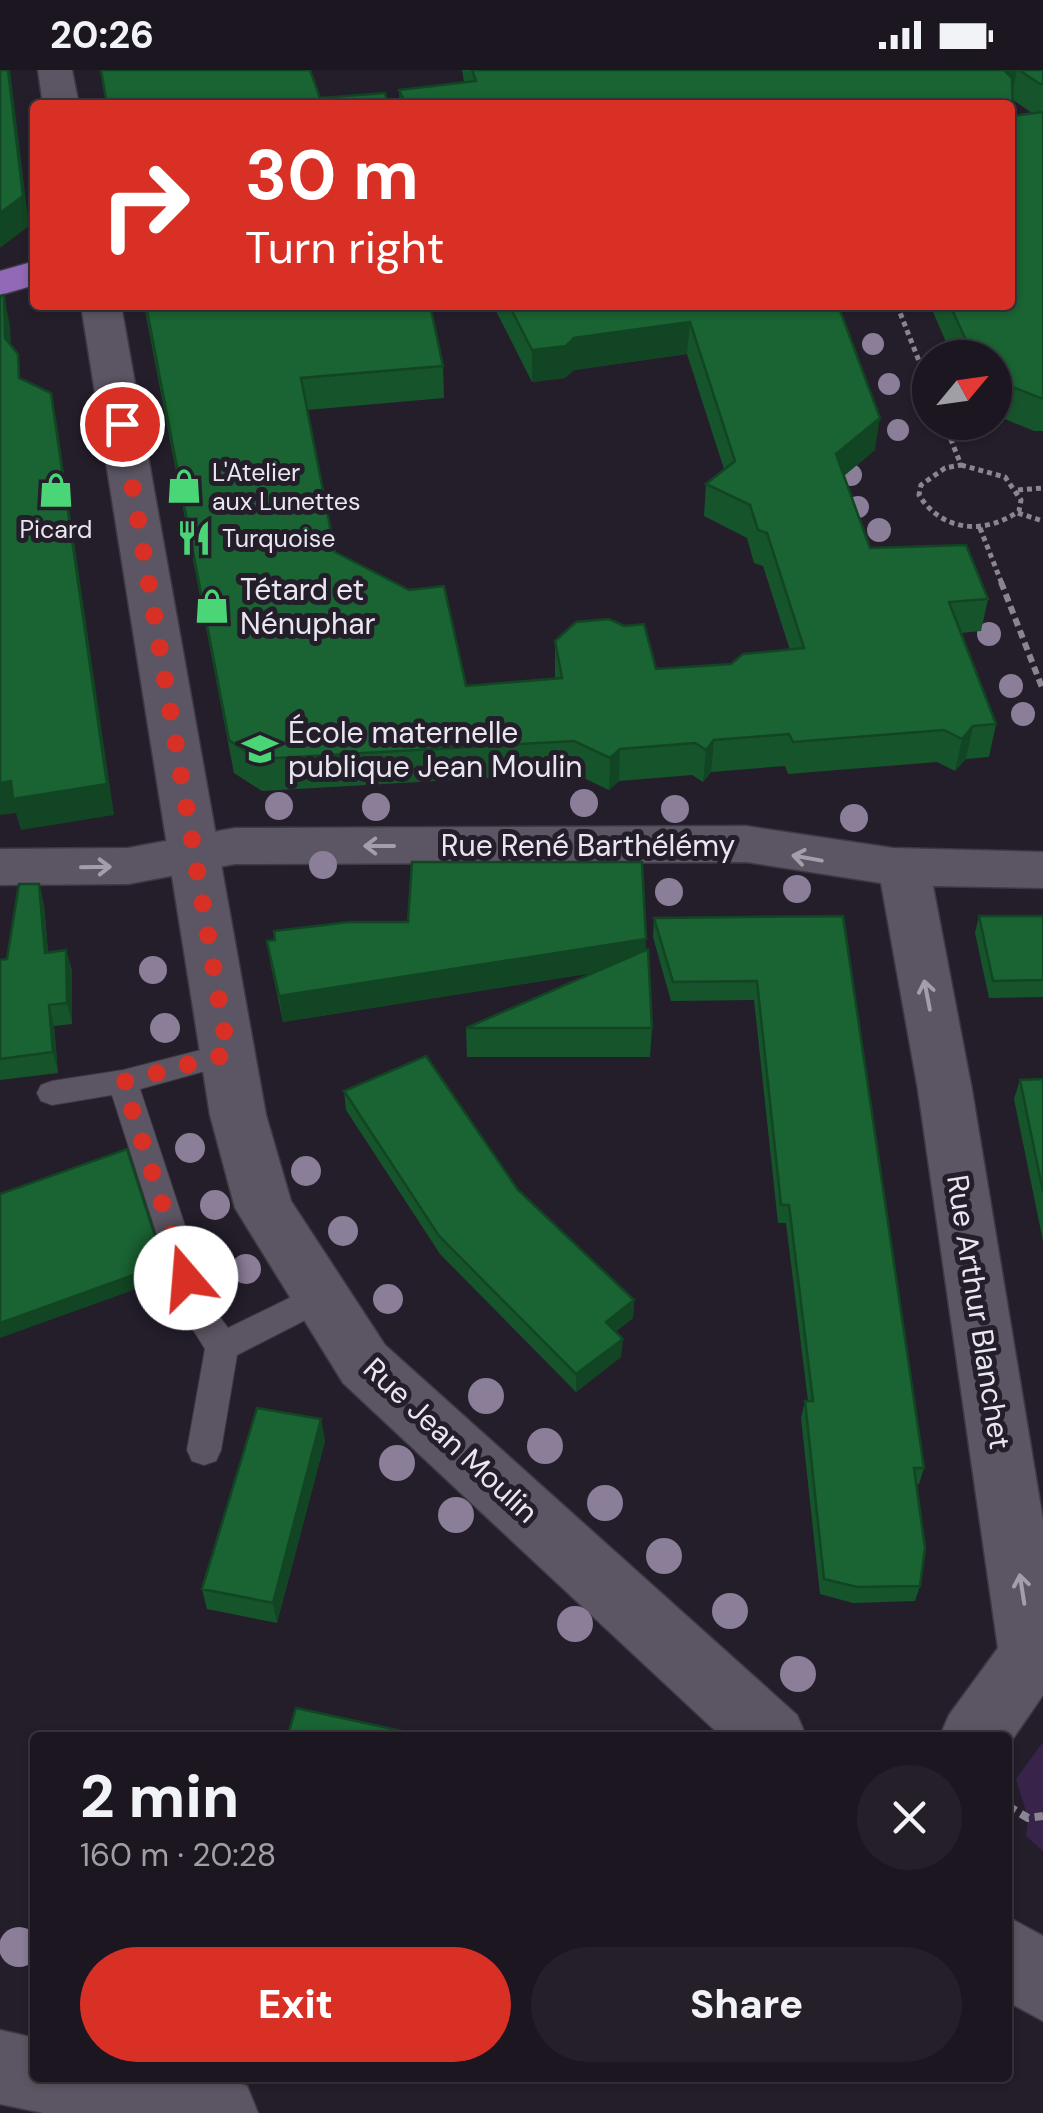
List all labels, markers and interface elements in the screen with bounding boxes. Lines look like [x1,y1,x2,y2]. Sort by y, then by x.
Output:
text: 20:26 [50,10,154,60]
text: 30 m [245,130,419,221]
icon: right [80,140,210,270]
text: Turn right [245,218,444,277]
north arrow [912,340,1012,440]
map controls [912,340,1012,440]
pin [80,382,165,467]
icon: arrive [95,397,150,452]
place label: L'Atelier aux Lunettes [212,456,361,518]
shop icon: L'Atelier aux Lunettes [165,467,203,505]
shop icon: Picard [37,471,75,509]
place label: Picard [20,513,92,546]
restaurant icon: Turquoise [175,519,213,557]
place label: Turquoise [222,522,335,555]
place label: Tétard et Nénuphar [240,570,376,643]
shop icon: Tétard et Nénuphar [193,587,231,625]
place label: École maternelle publique Jean Moulin [288,713,583,786]
school or university icon: École maternelle publique Jean Moulin [241,730,279,768]
street label: Rue René Barthélémy [441,826,736,865]
one-way arrow [364,836,396,856]
one-way arrow [792,848,824,867]
one-way arrow [80,857,112,876]
one-way arrow [917,979,936,1011]
street label: Rue Arthur Blanchet [938,1172,1020,1452]
position arrow [134,1226,238,1330]
street label: Rue Jean Moulin [355,1349,547,1531]
one-way arrow [1012,1574,1030,1606]
text: 2 min [80,1757,239,1836]
button: close [857,1765,962,1870]
text: 160 m · 20:28 [80,1834,276,1876]
button: Exit [80,1947,511,2062]
button: Share [531,1947,962,2062]

